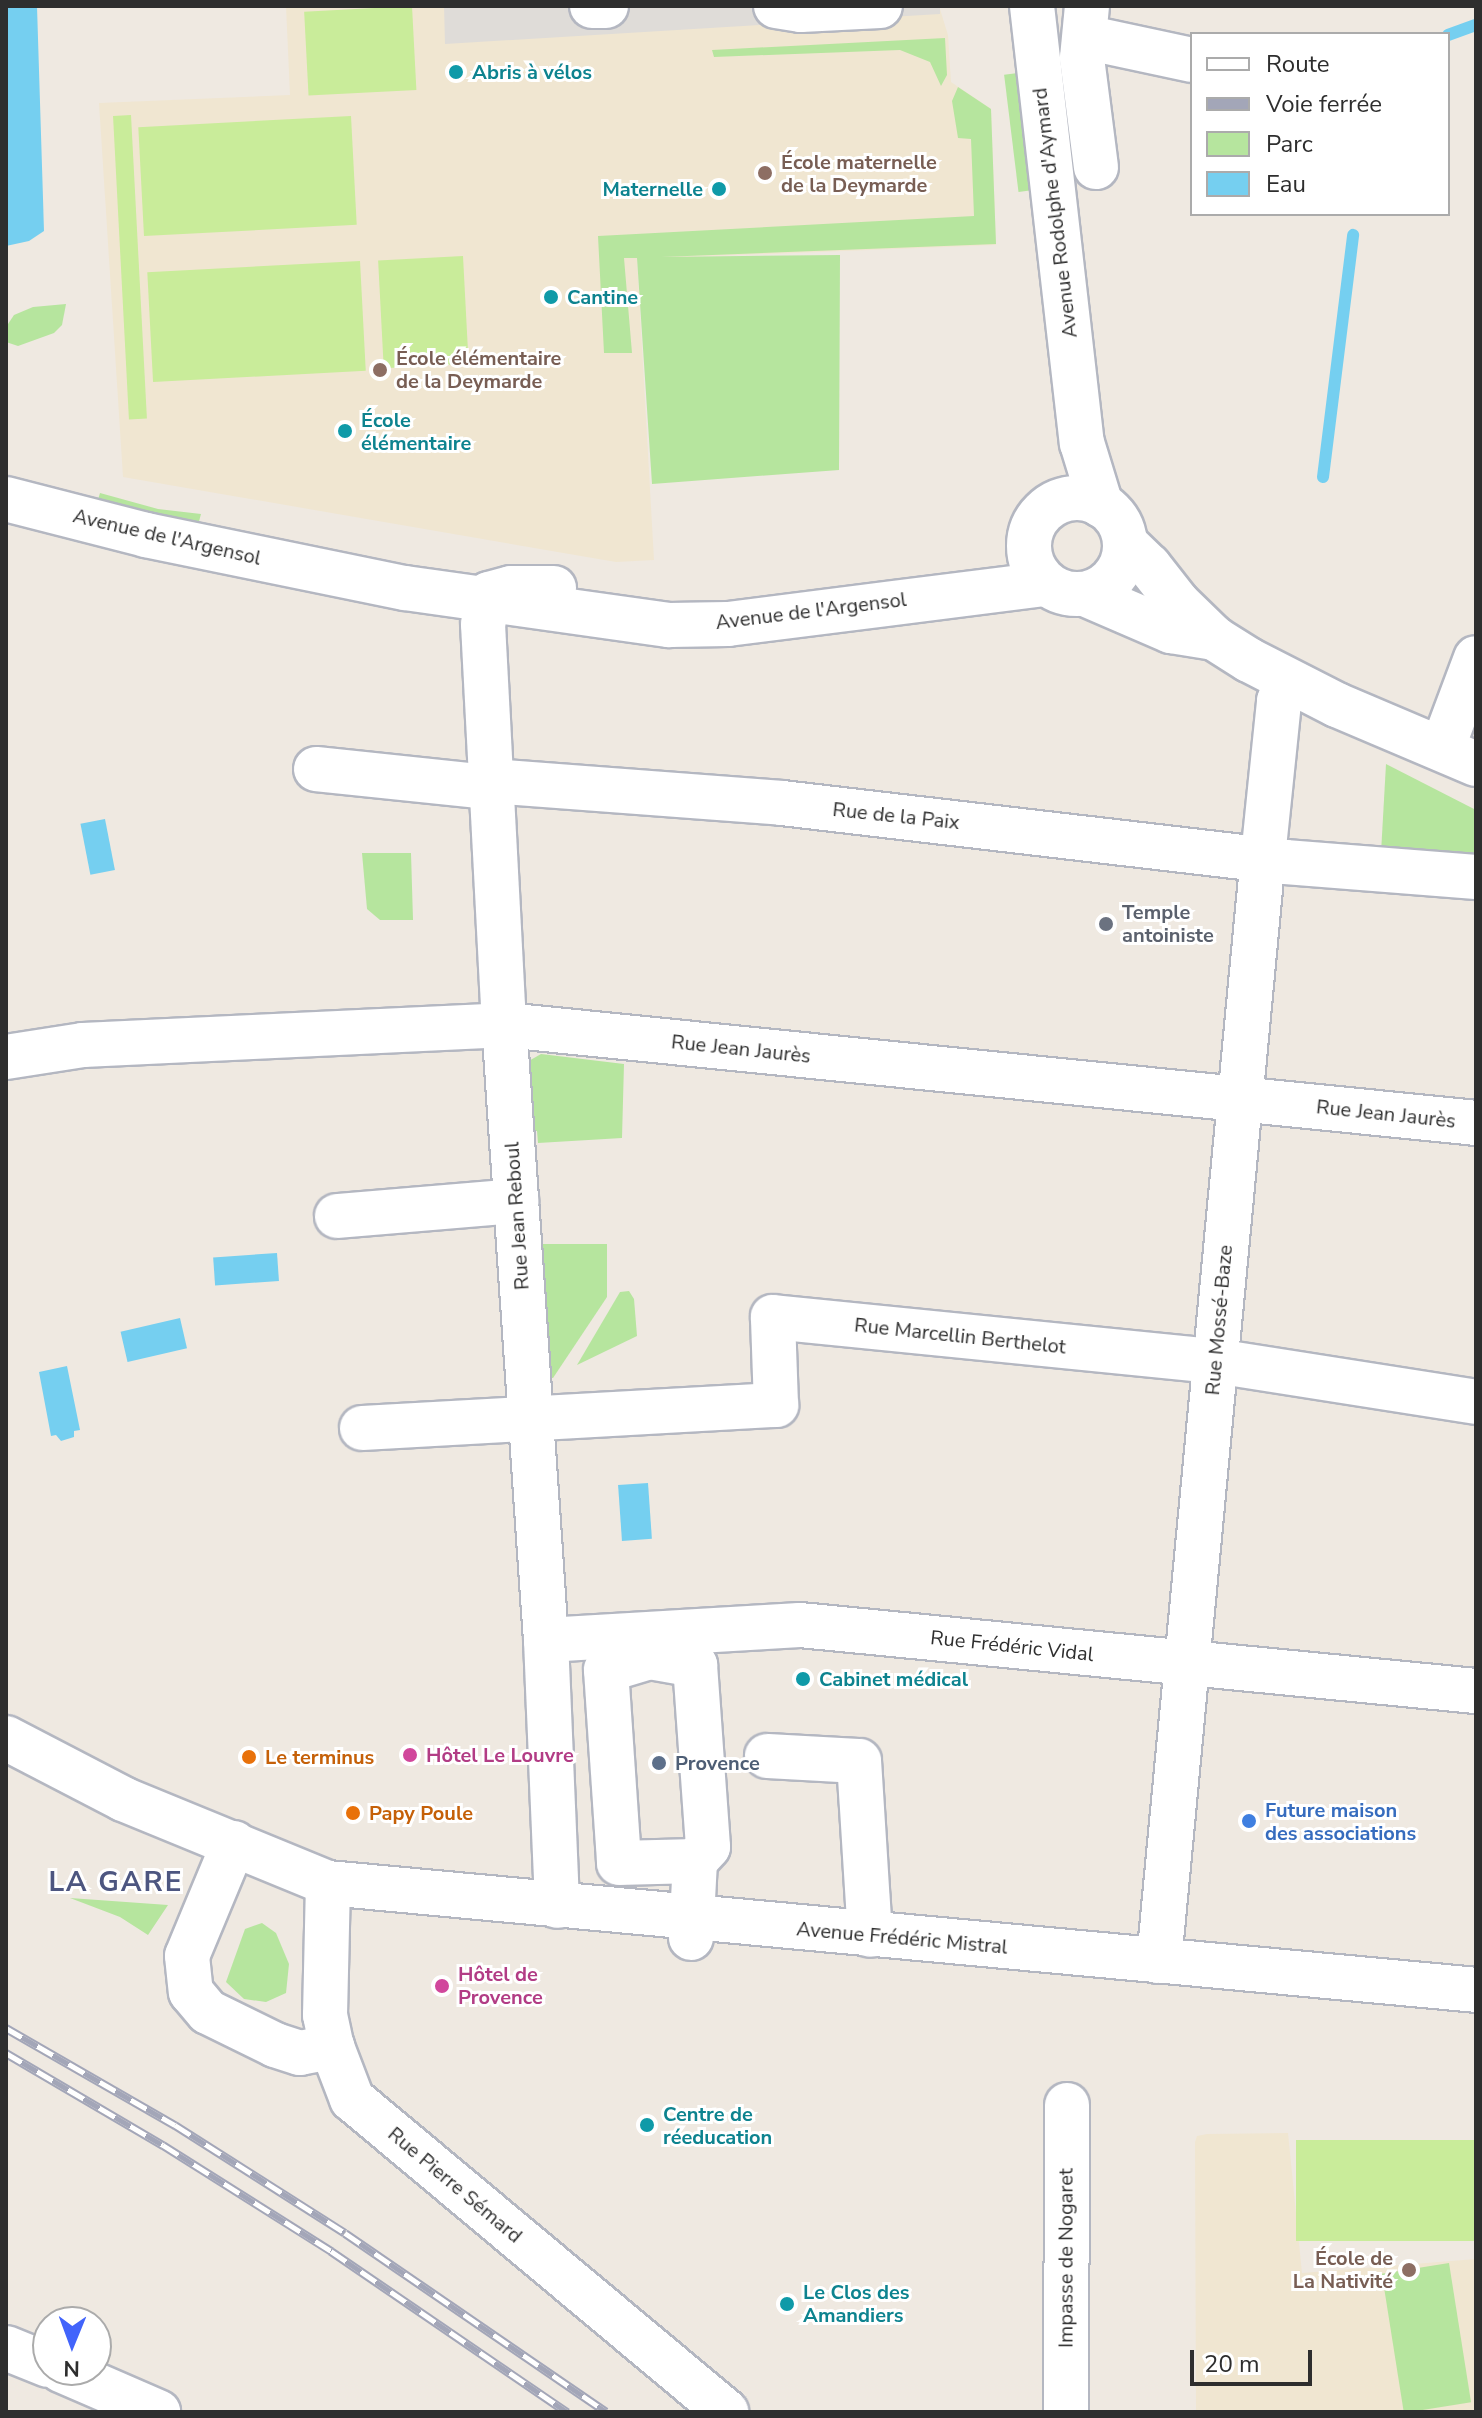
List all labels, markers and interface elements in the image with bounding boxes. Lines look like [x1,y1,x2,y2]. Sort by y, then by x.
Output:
legend [1190,32,1450,216]
text: Route [1266,48,1330,80]
place label: Abris à vélos [472,60,592,84]
marker: Abris à vélos [447,63,465,81]
street label: Avenue Rodolphe d'Aymard [1028,87,1082,339]
text: Voie ferrée [1266,88,1382,120]
text: Parc [1266,128,1313,160]
place label: École maternelle de la Deymarde [781,150,937,197]
marker: École maternelle de la Deymarde [756,164,774,182]
text: Eau [1266,168,1306,200]
place label: Maternelle [602,177,703,201]
marker: Maternelle [710,180,728,198]
place label: Cantine [567,285,638,309]
marker: Cantine [542,288,560,306]
place label: École élémentaire de la Deymarde [396,346,561,393]
marker: École élémentaire de la Deymarde [371,361,389,379]
place label: École élémentaire [361,408,471,455]
marker: École élémentaire [336,422,354,440]
street label: Avenue de l'Argensol [71,504,263,570]
street label: Avenue de l'Argensol [714,587,908,635]
street label: Rue de la Paix [831,797,961,835]
place label: Temple antoiniste [1122,900,1214,947]
marker: Temple antoiniste [1097,915,1115,933]
street label: Rue Jean Jaurès [670,1030,812,1068]
street label: Rue Jean Jaurès [1315,1095,1457,1133]
street label: Rue Jean Reboul [500,1141,534,1291]
street label: Rue Mossé-Baze [1200,1244,1238,1396]
street label: Rue Marcellin Berthelot [853,1313,1067,1359]
street label: Rue Frédéric Vidal [929,1625,1095,1667]
place label: Cabinet médical [819,1667,968,1691]
marker: Cabinet médical [794,1670,812,1688]
place label: Hôtel Le Louvre [426,1743,574,1767]
place label: Le terminus [265,1745,374,1769]
marker: Hôtel Le Louvre [401,1746,419,1764]
marker: Le terminus [240,1748,258,1766]
place label: Provence [675,1751,760,1775]
marker: Provence [650,1754,668,1772]
place label: Future maison des associations [1265,1798,1416,1845]
place label: Papy Poule [369,1801,473,1825]
marker: Papy Poule [344,1804,362,1822]
marker: Future maison des associations [1240,1812,1258,1830]
district label: LA GARE [48,1865,184,1899]
street label: Avenue Frédéric Mistral [795,1917,1009,1959]
place label: Hôtel de Provence [458,1962,543,2009]
marker: Hôtel de Provence [433,1977,451,1995]
place label: Centre de réeducation [663,2102,772,2149]
marker: Centre de réeducation [638,2116,656,2134]
street label: Rue Pierre Sémard [383,2122,527,2248]
street label: Impasse de Nogaret [1054,2168,1078,2348]
place label: École de La Nativité [1293,2246,1393,2293]
marker: École de La Nativité [1400,2261,1418,2279]
place label: Le Clos des Amandiers [803,2280,910,2327]
marker: Le Clos des Amandiers [778,2295,796,2313]
north arrow [32,2306,112,2386]
scale bar [1194,2334,1316,2384]
text: 20 m [1204,2348,1260,2380]
text: N [63,2353,80,2383]

